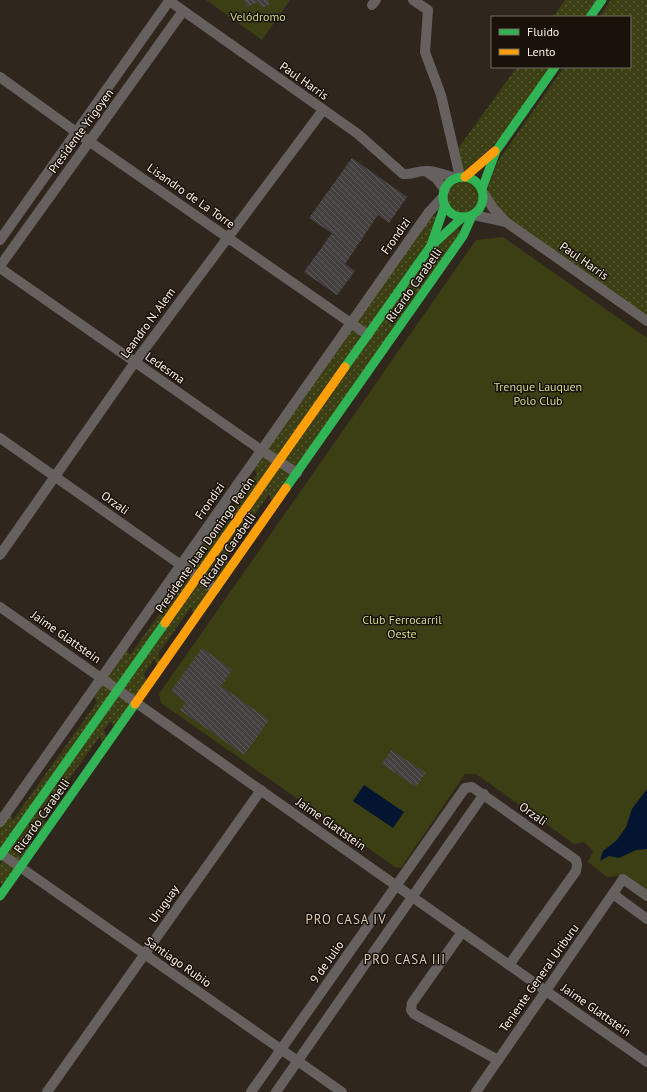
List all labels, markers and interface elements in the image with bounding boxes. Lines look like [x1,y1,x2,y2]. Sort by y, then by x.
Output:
park label: Velódromo [229,9,286,24]
legend [491,16,631,68]
text: Fluido [527,24,559,39]
text: Lento [527,44,556,59]
street label: Paul Harris [277,58,331,103]
street label: Presidente Yrigoyen [45,86,116,176]
street label: Lisandro de La Torre [145,160,238,231]
street label: Frondizi [378,214,414,257]
street label: Paul Harris [557,238,611,283]
street label: Ricardo Carabelli [382,245,445,325]
street label: Leandro N. Alem [117,285,178,361]
street label: Ledesma [143,349,188,387]
park label: Trenque Lauquen Polo Club [494,379,582,408]
street label: Presidente Juan Domingo Perón [152,474,257,615]
street label: Frondizi [192,479,228,522]
street label: Orzali [99,488,132,517]
street label: Ricardo Carabelli [196,510,259,590]
street label: Jaime Glattstein [28,606,104,666]
park label: Club Ferrocarril Oeste [362,612,442,641]
street label: Ricardo Carabelli [10,776,73,856]
street label: Jaime Glattstein [293,793,369,853]
street label: Orzali [517,799,550,828]
street label: Uruguay [145,882,182,926]
district label: PRO CASA IV [305,911,387,928]
street label: Teniente General Uriburu [496,921,582,1035]
street label: Santiago Rubio [142,933,214,990]
street label: 9 de Julio [307,937,347,986]
district label: PRO CASA III [364,951,446,968]
street label: Jaime Glattstein [558,979,634,1039]

